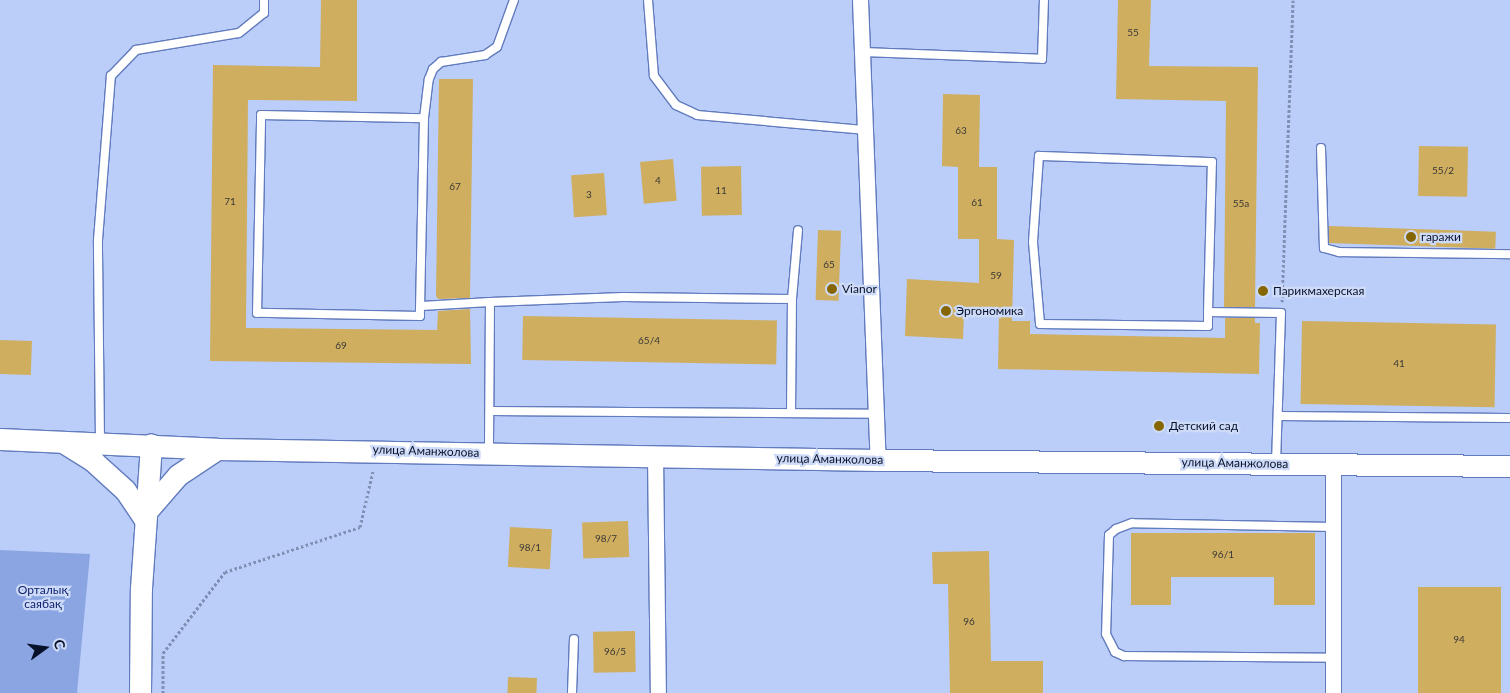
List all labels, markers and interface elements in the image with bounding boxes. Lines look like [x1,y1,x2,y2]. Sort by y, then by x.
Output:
house number: 55 [1127,27,1139,39]
house number: 63 [955,125,967,137]
house number: 55/2 [1432,165,1454,177]
house number: 4 [655,175,661,187]
house number: 67 [449,181,461,193]
house number: 11 [715,185,727,197]
house number: 3 [586,189,592,201]
house number: 71 [224,196,236,208]
house number: 61 [971,197,983,209]
house number: 55а [1233,198,1249,210]
place label: гаражи [1421,230,1461,244]
marker: гаражи [1405,231,1417,243]
house number: 65 [823,259,835,271]
house number: 59 [990,270,1002,282]
place label: Vianor [842,282,877,296]
marker: Vianor [826,283,838,295]
place label: Парикмахерская [1273,284,1364,298]
marker: Парикмахерская [1257,285,1269,297]
place label: Эргономика [956,304,1023,318]
marker: Эргономика [940,305,952,317]
house number: 65/4 [638,335,660,347]
house number: 69 [335,340,347,352]
house number: 41 [1393,358,1405,370]
place label: Детский сад [1169,419,1238,433]
marker: Детский сад [1153,420,1165,432]
street label: улица Аманжолова [372,442,480,460]
street label: улица Аманжолова [777,451,883,467]
street label: улица Аманжолова [1182,455,1288,471]
house number: 98/7 [595,533,617,545]
house number: 98/1 [519,542,541,554]
house number: 96/1 [1212,549,1234,561]
park label: Орталық саябақ [18,583,68,611]
house number: 96 [963,616,975,628]
north arrow [20,623,70,673]
house number: 94 [1453,634,1465,646]
text: С [51,638,69,651]
house number: 96/5 [604,646,626,658]

